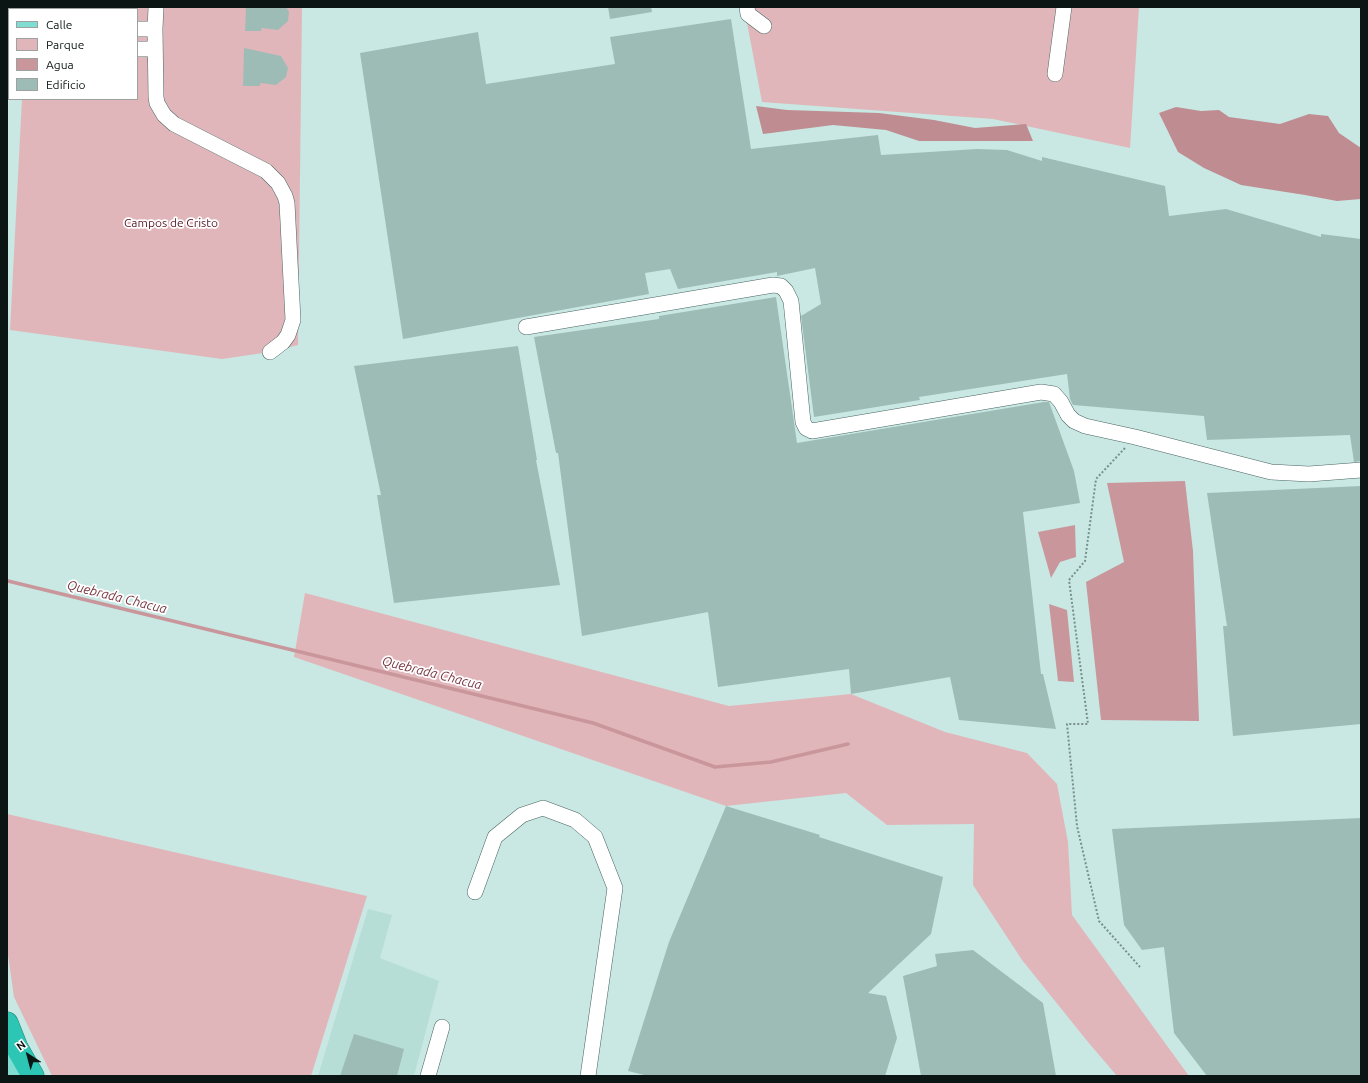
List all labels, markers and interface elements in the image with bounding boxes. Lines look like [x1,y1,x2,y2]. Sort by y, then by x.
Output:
legend [8,8,138,100]
text: Calle [46,18,72,31]
text: Parque [46,38,84,51]
text: Agua [46,58,74,71]
text: Edificio [46,78,86,91]
park label: Campos de Cristo [124,216,218,230]
water label: Quebrada Chacua [66,577,168,617]
water label: Quebrada Chacua [381,653,483,693]
north arrow [8,1035,48,1075]
text: N [14,1038,28,1053]

